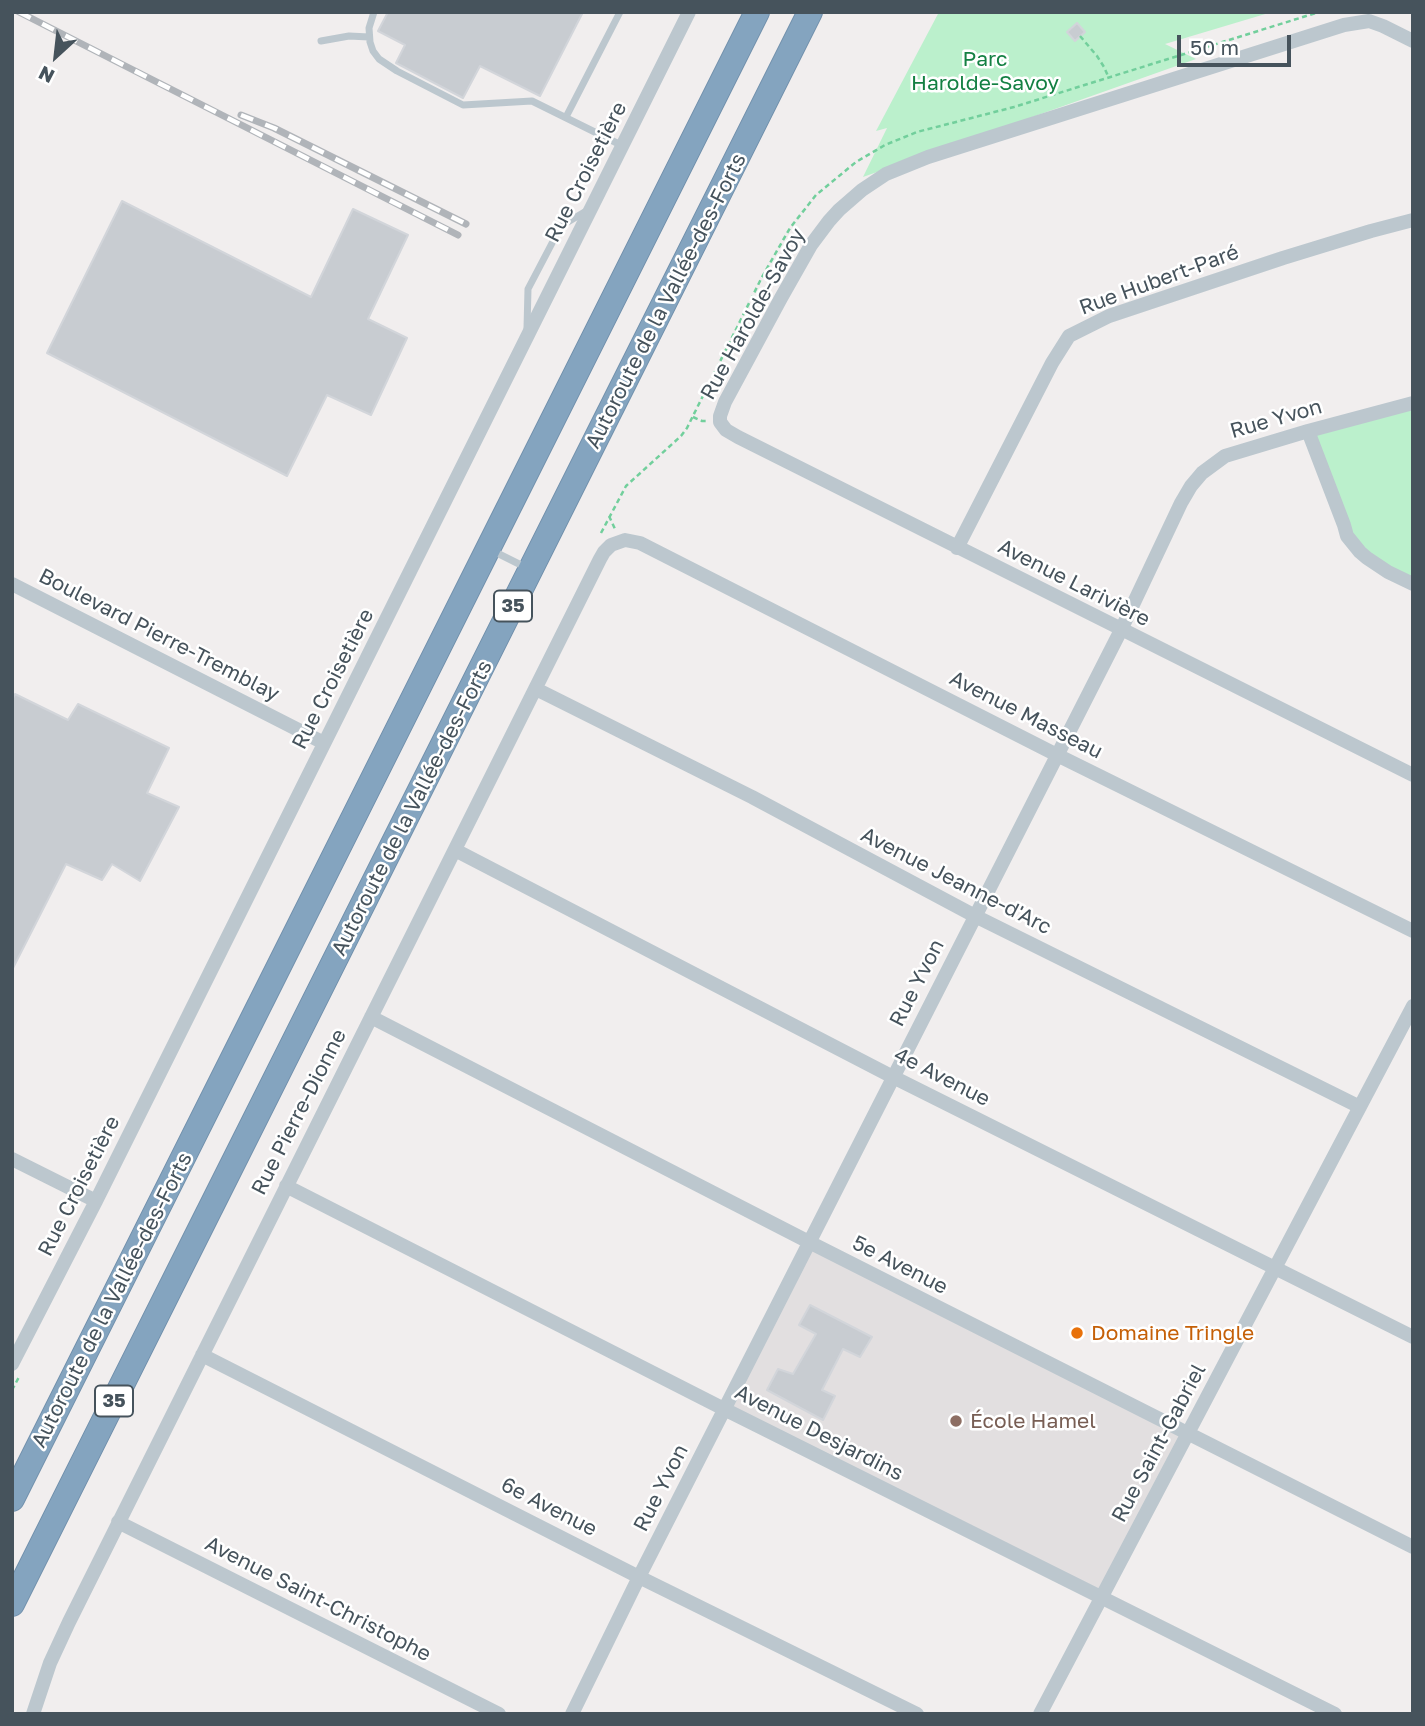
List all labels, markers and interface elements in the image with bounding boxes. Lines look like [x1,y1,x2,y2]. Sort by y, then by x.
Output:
north arrow [21,21,91,91]
scale bar [1180,21,1294,65]
text: 50 m [1190,34,1239,60]
park label: Parc Harolde-Savoy [911,46,1059,96]
text: N [35,62,58,89]
street label: Rue Croisetière [540,98,632,246]
street label: Autoroute de la Vallée-des-Forts [580,149,752,453]
street label: Rue Harolde-Savoy [695,224,811,404]
street label: Rue Hubert-Paré [1076,239,1242,321]
street label: Rue Yvon [1227,394,1325,444]
street label: Avenue Larivière [994,534,1154,632]
street label: Boulevard Pierre-Tremblay [34,563,284,707]
road number: 35 [494,590,532,622]
street label: Rue Croisetière [287,605,379,753]
street label: Autoroute de la Vallée-des-Forts [326,656,498,960]
street label: Avenue Masseau [945,666,1107,764]
street label: Avenue Jeanne-d'Arc [857,822,1055,940]
street label: Rue Yvon [884,935,950,1031]
street label: Rue Pierre-Dionne [246,1025,352,1199]
street label: 4e Avenue [890,1042,994,1112]
street label: Rue Croisetière [33,1112,125,1260]
street label: Autoroute de la Vallée-des-Forts [26,1148,198,1452]
street label: 5e Avenue [848,1230,952,1300]
place label: Domaine Tringle [1091,1320,1254,1346]
marker: Domaine Tringle [1069,1325,1085,1341]
street label: Rue Saint-Gabriel [1107,1359,1211,1527]
street label: Avenue Desjardins [731,1380,907,1486]
road number: 35 [95,1386,133,1416]
place label: École Hamel [970,1408,1096,1434]
marker: École Hamel [948,1413,964,1429]
street label: Rue Yvon [628,1440,694,1536]
street label: 6e Avenue [497,1472,601,1542]
street label: Avenue Saint-Christophe [201,1531,435,1667]

